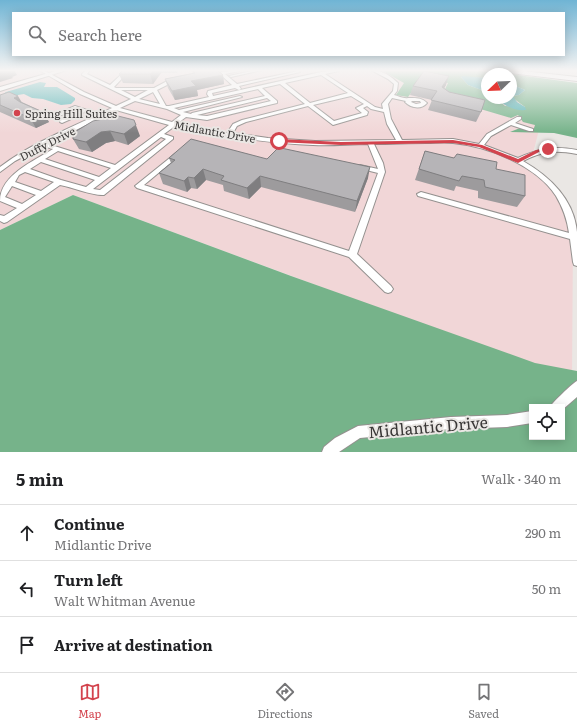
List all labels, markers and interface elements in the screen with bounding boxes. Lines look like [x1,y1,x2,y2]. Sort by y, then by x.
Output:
search box [12,12,565,56]
icon: search [26,23,48,45]
text: Search here [58,23,142,46]
north arrow [481,68,517,104]
place label: Spring Hill Suites [25,105,117,121]
marker: Spring Hill Suites [12,108,22,118]
street label: Midlantic Drive [173,116,257,146]
street label: Duffy Drive [16,122,78,164]
route start [270,132,288,150]
route end [539,140,557,158]
map controls [529,404,565,440]
button: locate [529,404,565,440]
street label: Midlantic Drive [367,409,489,443]
text: 5 min [16,466,64,491]
text: Walk · 340 m [481,469,561,488]
text: Continue [54,512,124,535]
icon: ahead [16,522,38,544]
text: 290 m [525,523,561,542]
text: Midlantic Drive [54,535,151,554]
text: Turn left [54,568,123,591]
icon: left [16,578,38,600]
text: 50 m [532,579,561,598]
text: Walt Whitman Avenue [54,591,195,610]
text: Arrive at destination [54,633,213,656]
icon: arrive [16,634,38,656]
tab: Map [78,681,101,721]
tab: Directions [257,681,312,721]
tab: Saved [468,681,499,721]

